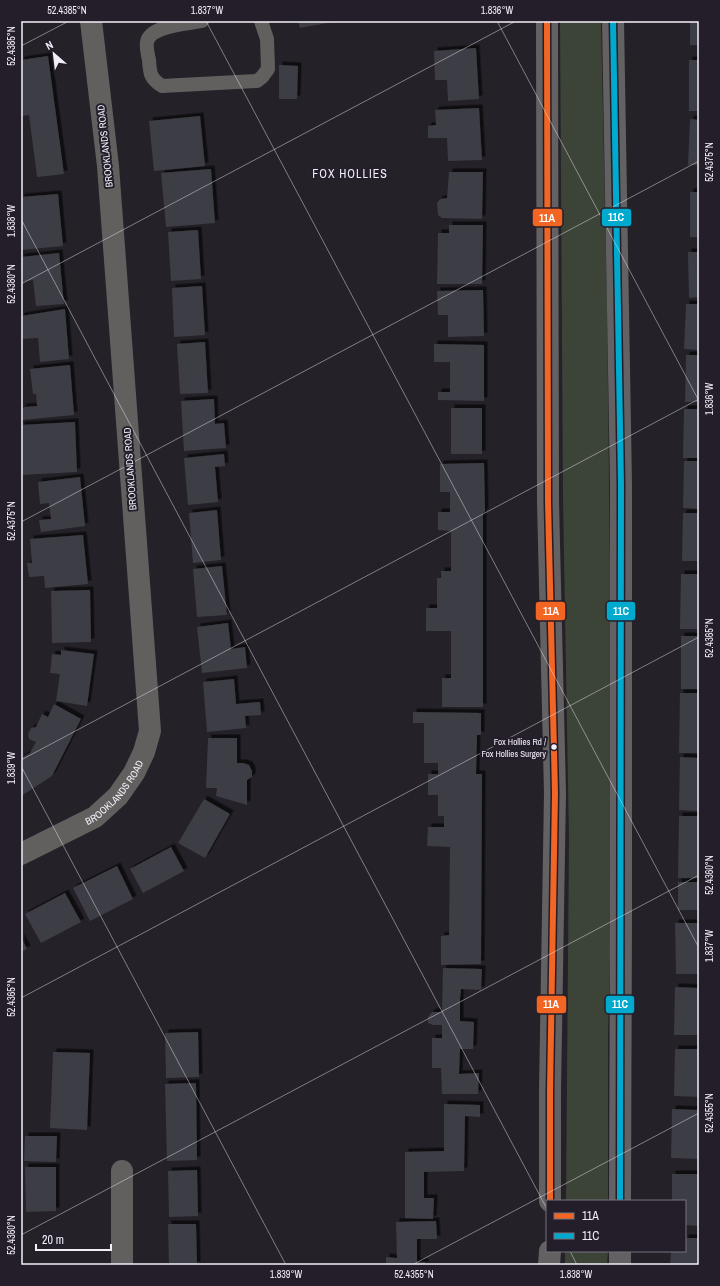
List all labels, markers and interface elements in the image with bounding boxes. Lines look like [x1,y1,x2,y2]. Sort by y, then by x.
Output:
text: 52.4385°N [47,4,87,17]
text: 1.837°W [191,4,223,17]
text: 1.836°W [481,4,513,17]
text: 52.4385°N [5,26,18,66]
north arrow [34,34,74,74]
text: N [43,37,55,53]
street label: BROOKLANDS ROAD [94,104,116,188]
text: 52.4375°N [703,142,716,182]
district label: FOX HOLLIES [312,166,388,182]
text: 1.838°W [5,205,18,237]
line badge: 11A [532,208,563,227]
line badge: 11C [601,208,632,227]
text: 11C [608,210,625,224]
text: 11A [539,211,556,225]
text: 52.4380°N [5,264,18,304]
text: 1.836°W [703,383,716,415]
street label: BROOKLANDS ROAD [121,427,139,511]
text: 52.4375°N [5,501,18,541]
line badge: 11A [535,601,566,621]
line badge: 11C [606,601,636,621]
text: 11A [543,604,560,618]
text: 11C [613,604,630,618]
text: 52.4365°N [703,618,716,658]
place label: Fox Hollies Rd / Fox Hollies Surgery [482,736,547,760]
marker: Fox Hollies Rd / Fox Hollies Surgery [549,742,559,752]
text: 1.839°W [5,752,18,784]
street label: BROOKLANDS ROAD [83,758,146,827]
text: 52.4360°N [703,855,716,895]
text: 1.837°W [703,930,716,962]
text: 52.4365°N [5,977,18,1017]
line badge: 11A [536,995,567,1014]
line badge: 11C [605,995,635,1014]
text: 11A [543,997,560,1011]
text: 11C [612,997,629,1011]
text: 52.4355°N [703,1093,716,1133]
legend [546,1200,686,1252]
text: 11A [582,1208,599,1224]
text: 52.4360°N [5,1215,18,1255]
scale bar [36,1226,111,1252]
text: 11C [582,1228,599,1244]
text: 20 m [42,1232,64,1248]
text: 1.839°W [270,1268,302,1281]
text: 52.4355°N [394,1268,434,1281]
text: 1.838°W [560,1268,592,1281]

